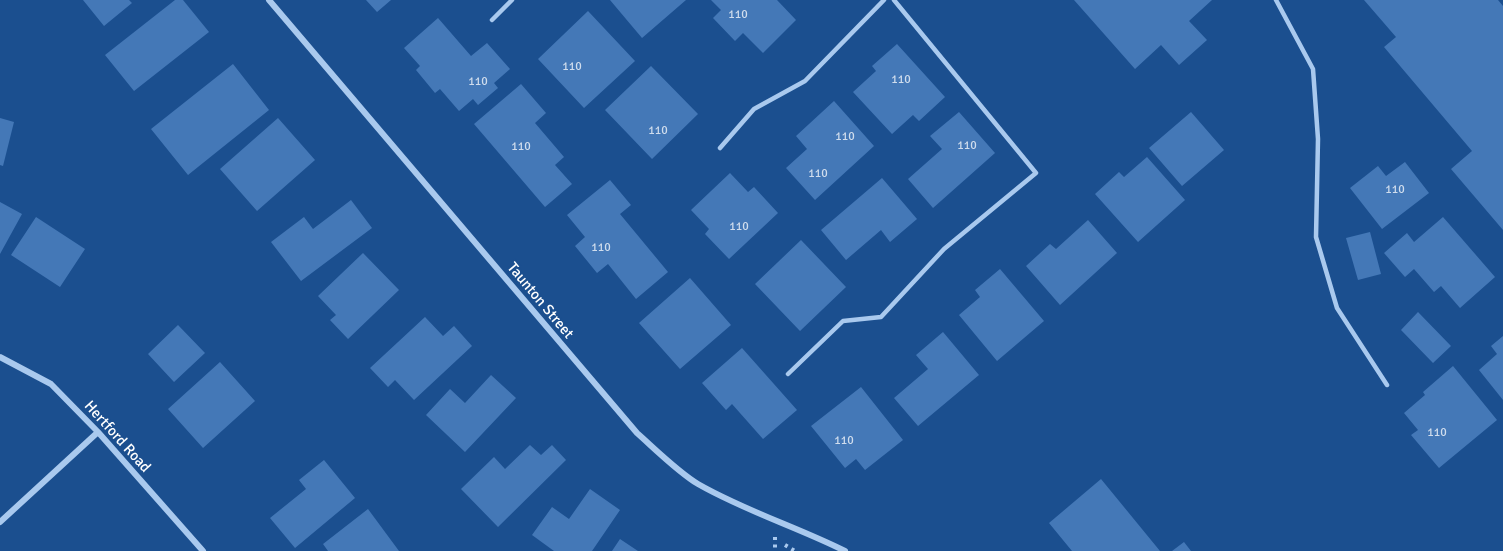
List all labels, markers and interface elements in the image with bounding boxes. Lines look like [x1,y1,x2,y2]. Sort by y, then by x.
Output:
house number: 110 [728,8,748,22]
house number: 110 [562,60,582,74]
house number: 110 [891,73,911,87]
house number: 110 [468,75,488,89]
house number: 110 [648,124,668,138]
house number: 110 [835,130,855,144]
house number: 110 [957,139,977,153]
house number: 110 [511,140,531,154]
house number: 110 [808,167,828,181]
house number: 110 [1385,183,1405,197]
house number: 110 [729,220,749,234]
house number: 110 [591,241,611,255]
street label: Taunton Street [503,259,577,343]
street label: Hertford Road [80,397,154,477]
house number: 110 [1427,426,1447,440]
house number: 110 [834,434,854,448]

